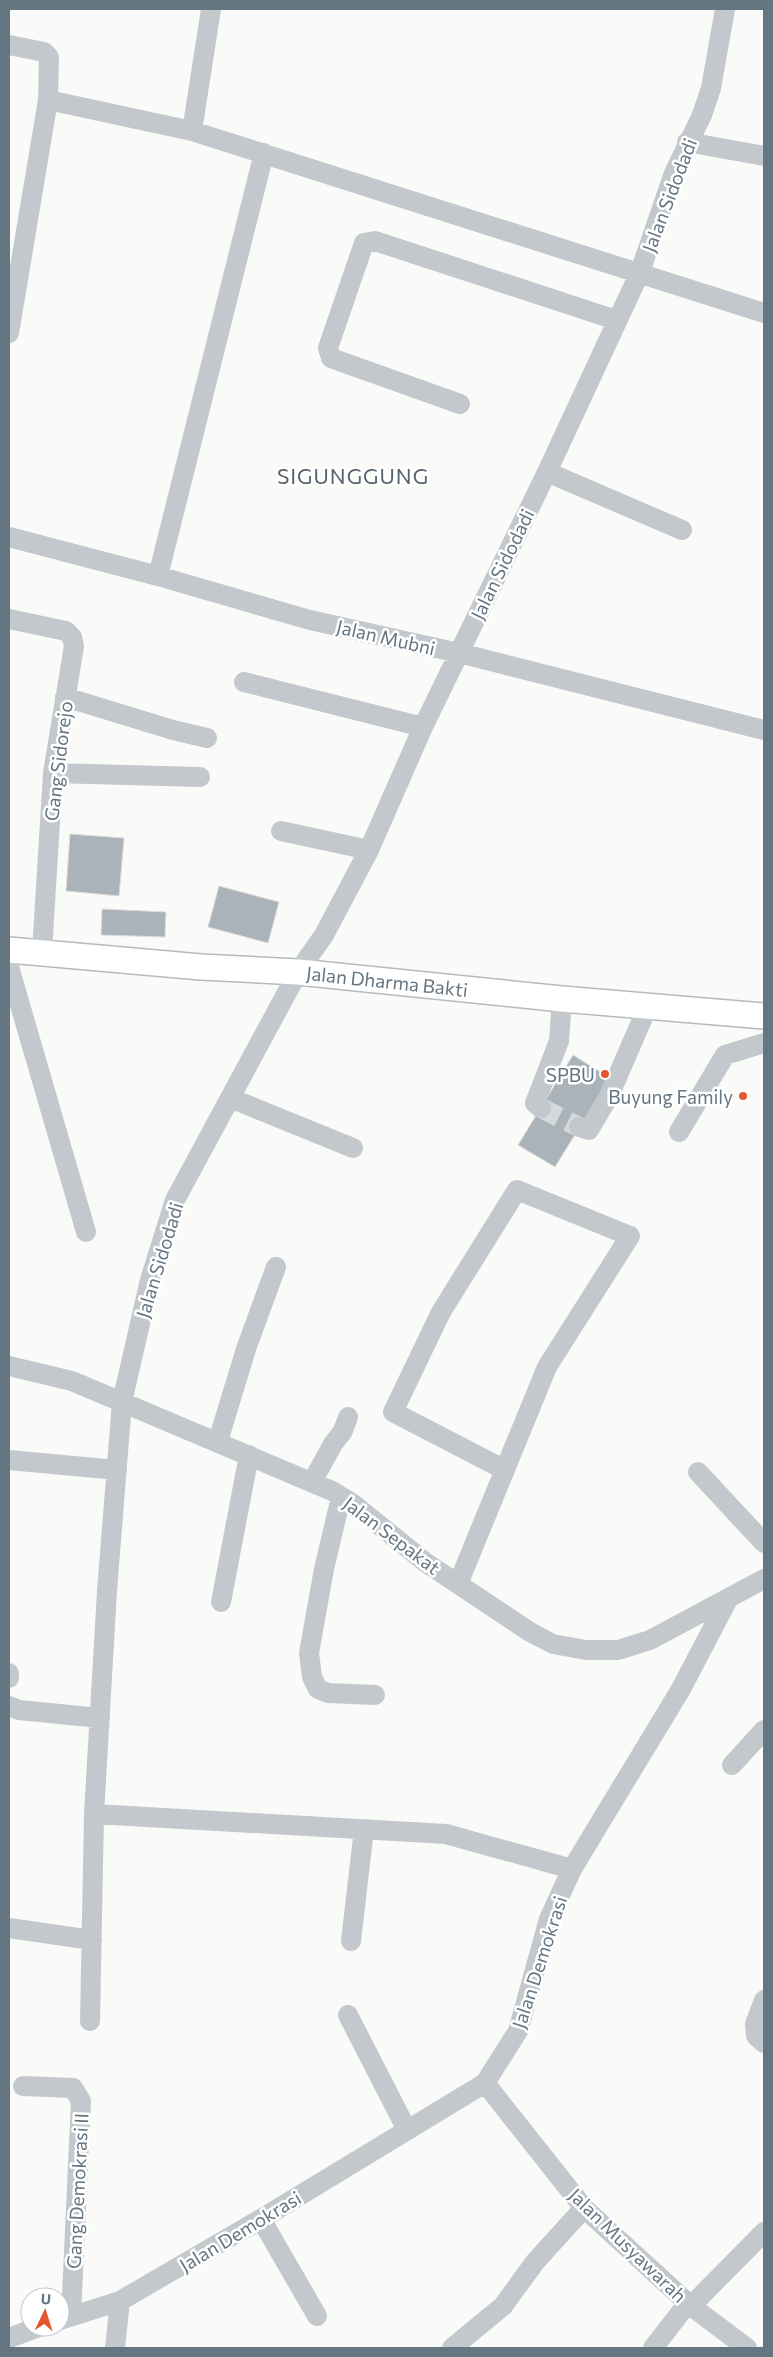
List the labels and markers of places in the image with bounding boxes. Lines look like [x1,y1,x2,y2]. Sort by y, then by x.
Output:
place label: SPBU [546,1063,595,1086]
marker: SPBU [599,1068,611,1080]
place label: Buyung Family [608,1085,733,1108]
marker: Buyung Family [737,1090,749,1102]

